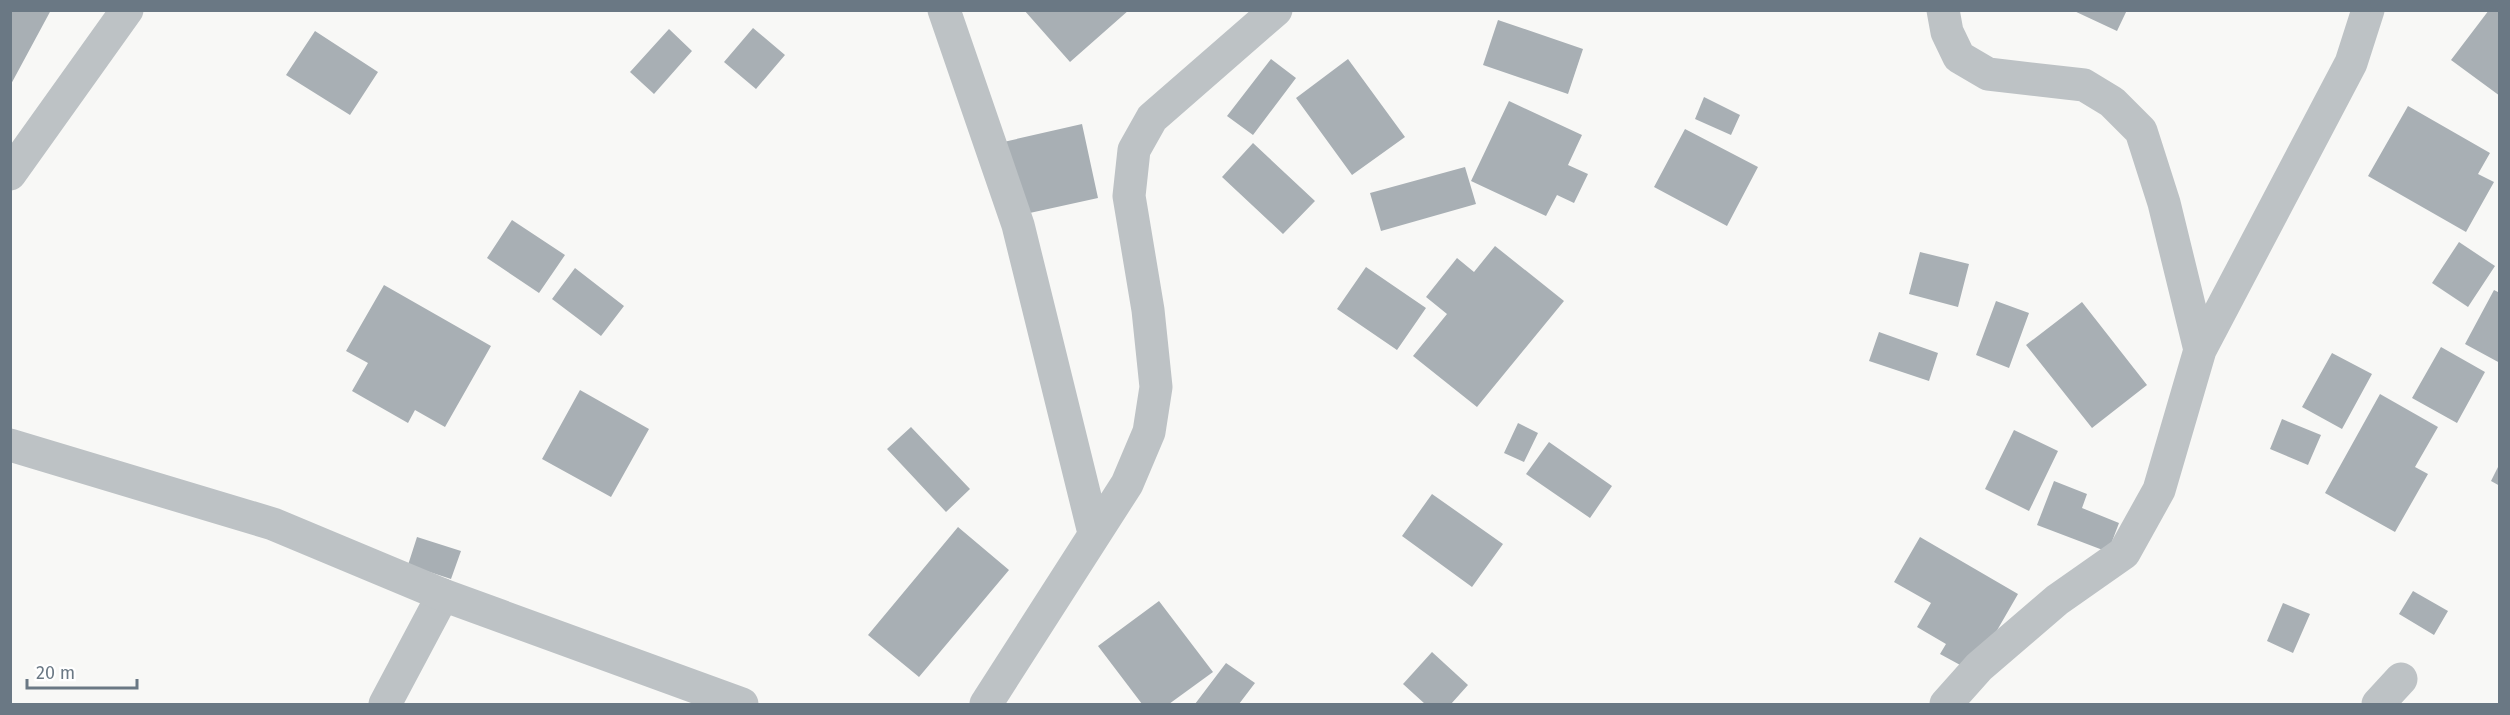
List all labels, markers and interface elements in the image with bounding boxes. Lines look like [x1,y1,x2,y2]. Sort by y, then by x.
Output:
scale bar [27,652,136,690]
text: 20 m [36,662,75,684]

